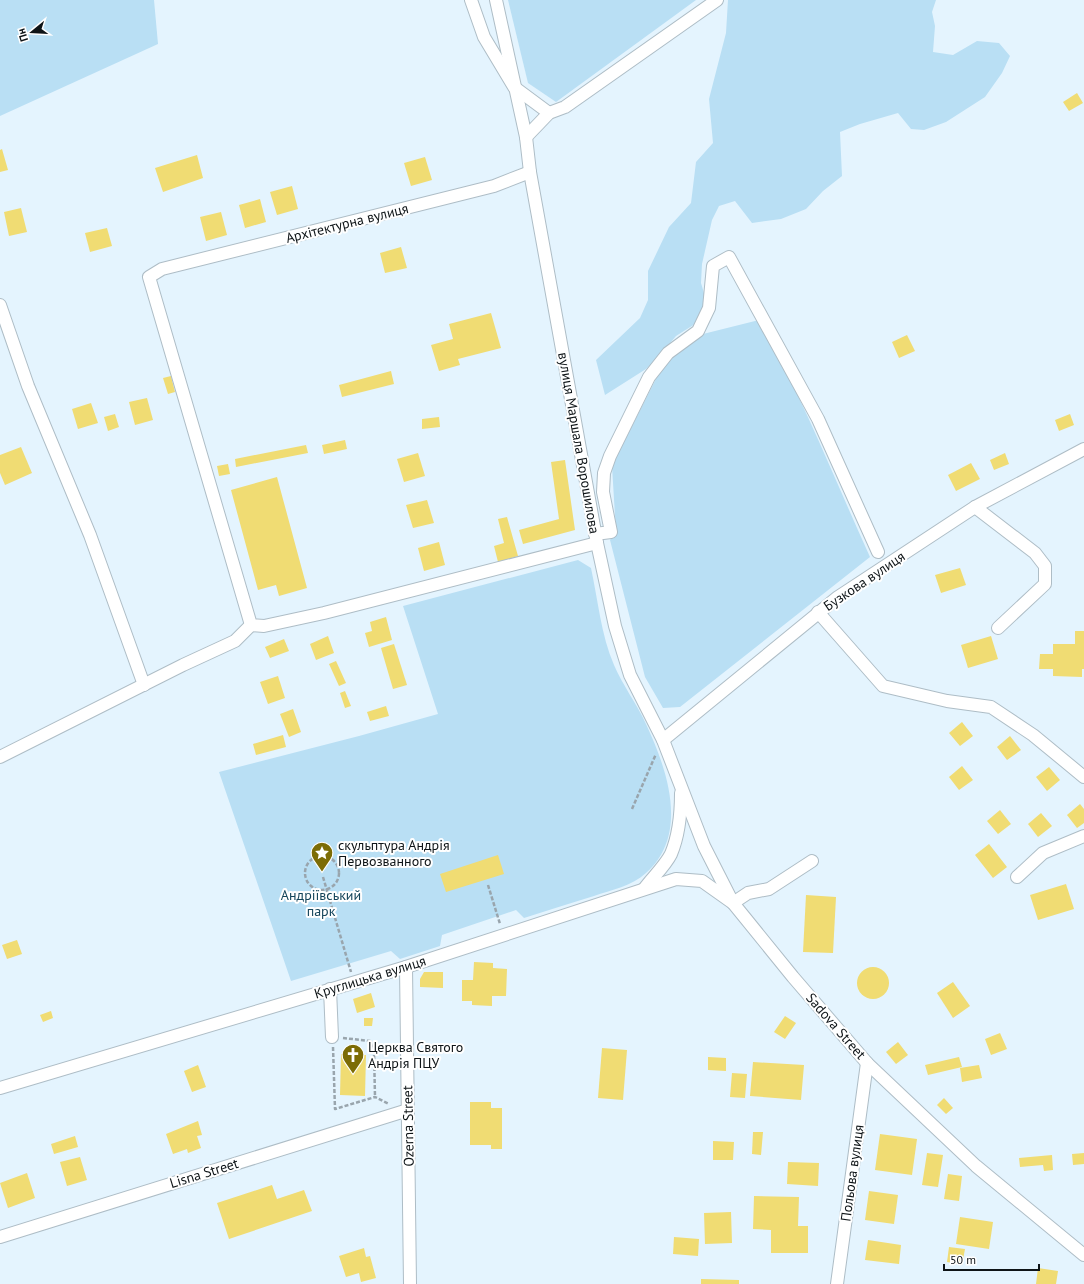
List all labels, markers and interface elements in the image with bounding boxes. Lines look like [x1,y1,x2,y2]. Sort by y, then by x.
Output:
north arrow [12,12,52,52]
text: Пн [14,27,31,43]
street label: Архітектурна вулиця [284,199,410,247]
street label: вулиця Маршала Ворошилова [554,351,604,535]
street label: Бузкова вулиця [820,547,908,615]
place label: скульптура Андрія Первозванного [338,836,450,870]
place icon: скульптура Андрія Первозванного [309,840,335,873]
park label: Андріївський парк [281,886,361,920]
street label: Круглицька вулиця [312,951,428,1003]
street label: Sadova Street [802,989,870,1063]
place label: Церква Святого Андрія ПЦУ [368,1038,463,1072]
church icon: Церква Святого Андрія ПЦУ [340,1042,366,1075]
street label: Ozerna Street [398,1085,418,1167]
street label: Польова вулиця [836,1123,868,1223]
street label: Lisna Street [167,1154,241,1192]
scale bar [944,1246,1039,1272]
text: 50 m [950,1252,976,1267]

